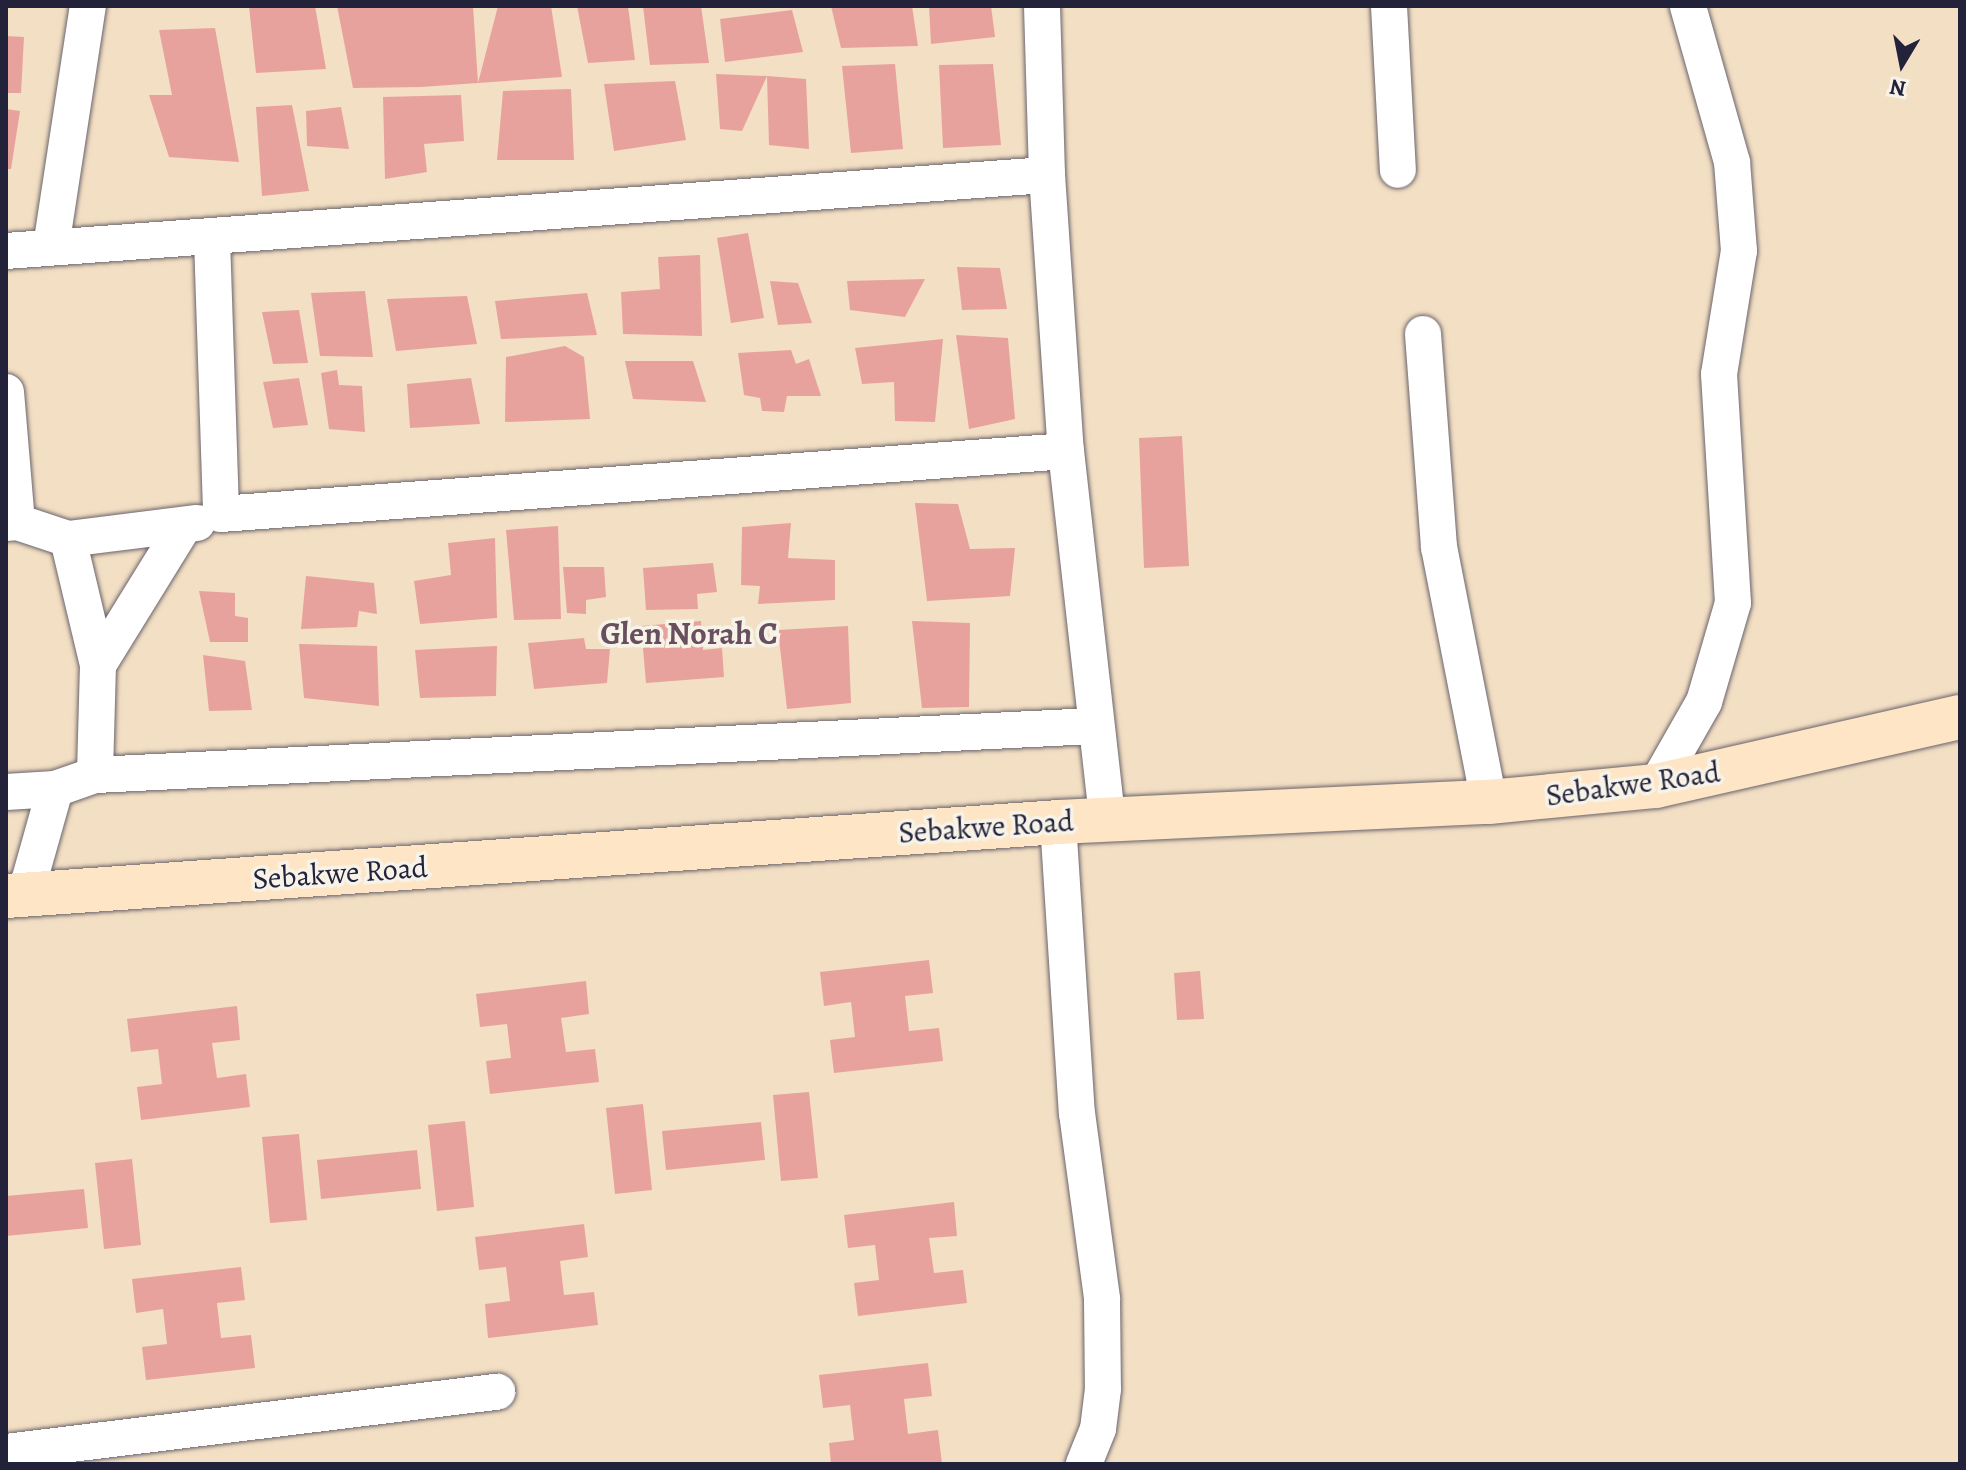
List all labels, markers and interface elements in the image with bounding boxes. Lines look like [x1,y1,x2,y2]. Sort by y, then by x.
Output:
north arrow [1862,24,1942,104]
text: N [1887,71,1908,104]
district label: Glen Norah C [600,614,778,652]
street label: Sebakwe Road [1544,754,1722,814]
street label: Sebakwe Road [897,803,1075,851]
street label: Sebakwe Road [251,849,429,897]

